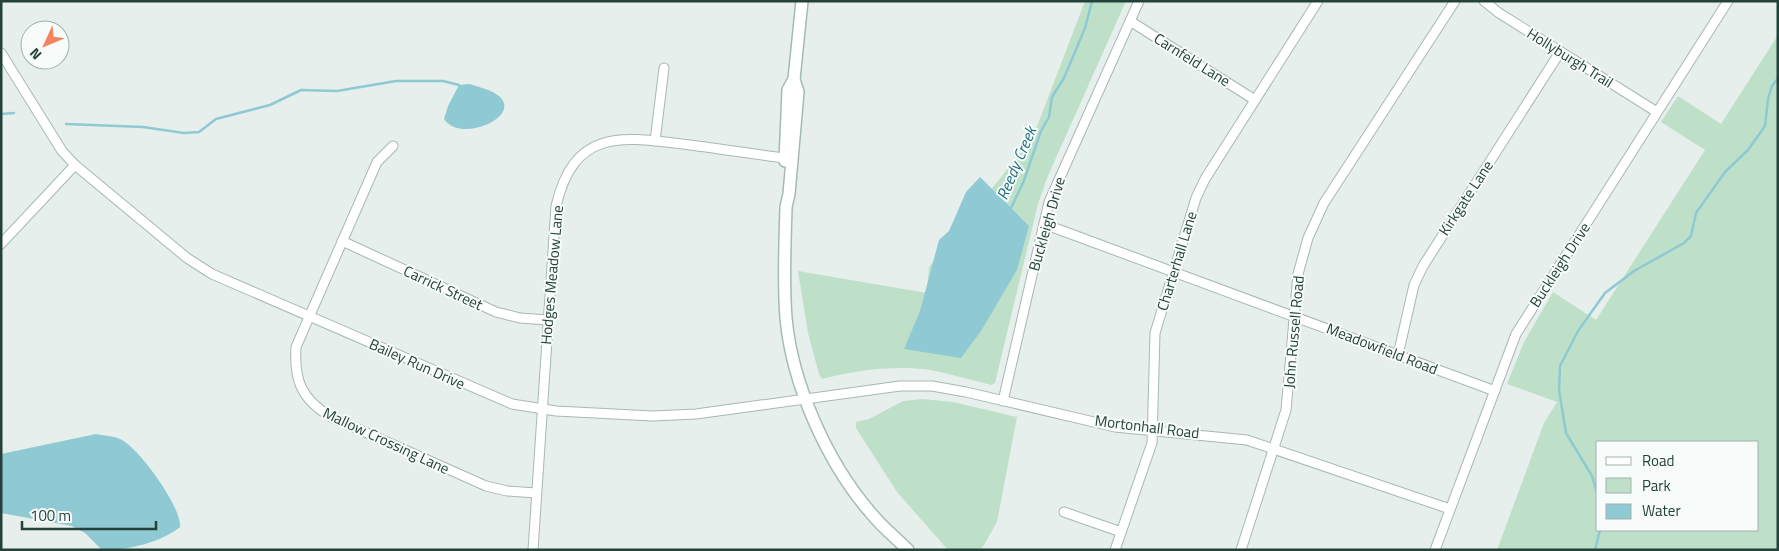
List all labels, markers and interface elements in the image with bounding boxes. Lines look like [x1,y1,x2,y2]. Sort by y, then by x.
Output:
north arrow [20,20,70,70]
street label: Hollyburgh Trail [1523,22,1618,93]
street label: Carnfeld Lane [1150,27,1235,92]
text: N [24,44,46,65]
water label: Reedy Creek [990,121,1043,203]
street label: Kirkgate Lane [1433,156,1499,240]
street label: Buckleigh Drive [1022,174,1071,274]
street label: Hodges Meadow Lane [534,204,569,346]
street label: Charterhall Lane [1150,208,1203,314]
street label: Buckleigh Drive [1523,218,1596,312]
street label: Carrick Street [400,259,487,316]
street label: John Russell Road [1277,275,1310,389]
street label: Meadowfield Road [1323,317,1441,380]
street label: Bailey Run Drive [366,332,469,395]
street label: Mallow Crossing Lane [319,401,453,480]
street label: Mortonhall Road [1093,409,1201,444]
legend [1596,441,1759,531]
text: Road [1642,449,1674,472]
text: Park [1642,474,1671,497]
scale bar [22,498,156,530]
text: Water [1642,499,1681,522]
text: 100 m [30,504,71,527]

